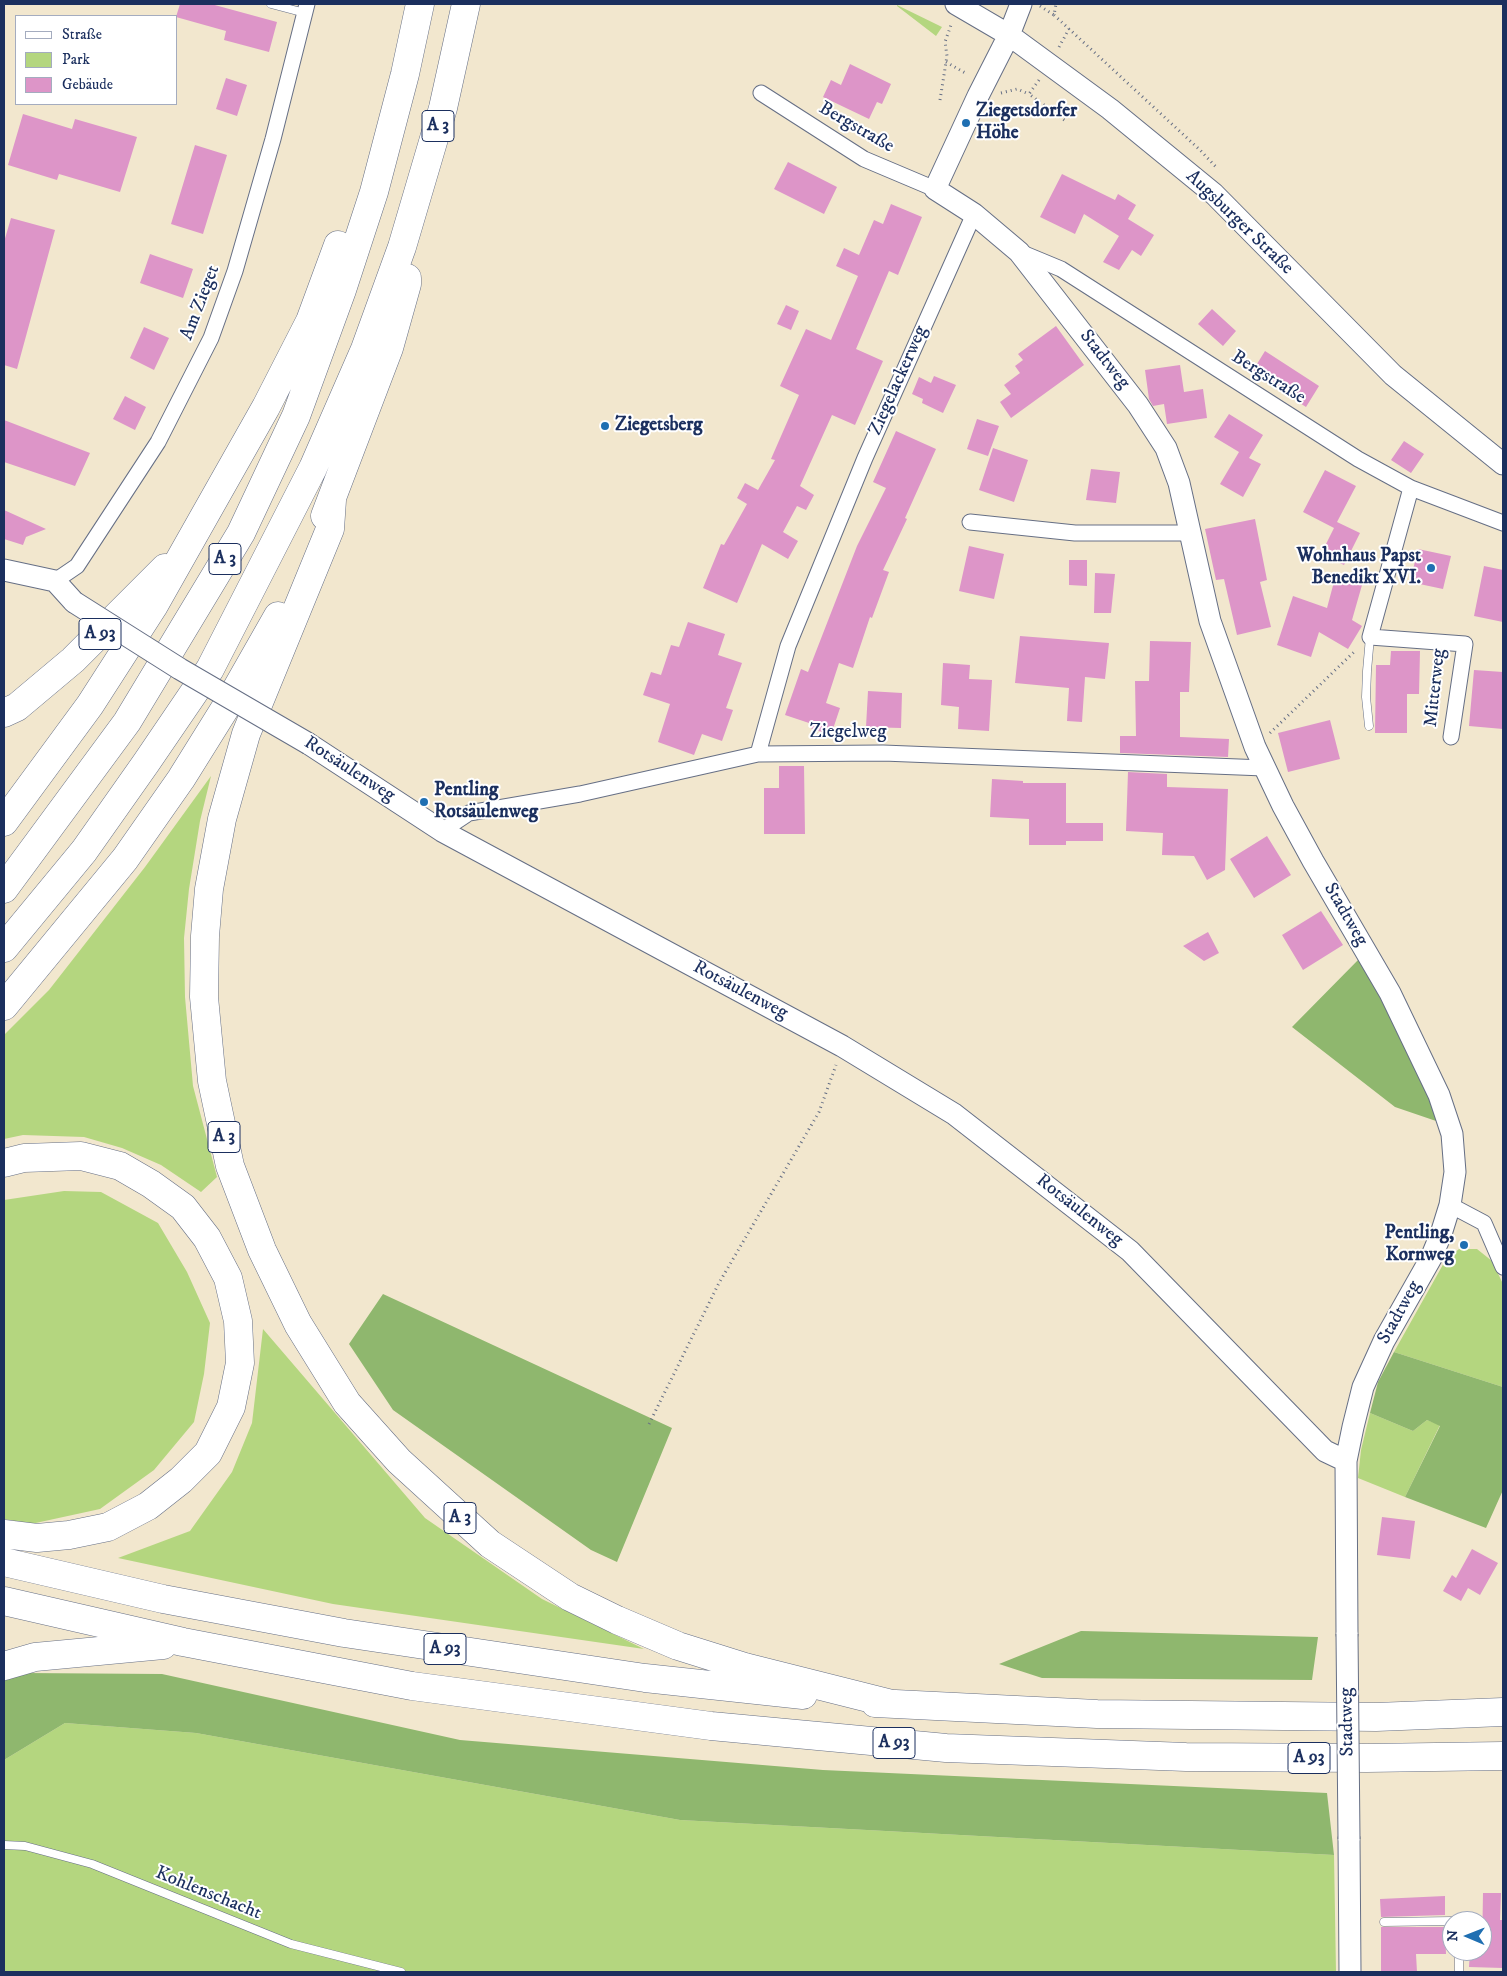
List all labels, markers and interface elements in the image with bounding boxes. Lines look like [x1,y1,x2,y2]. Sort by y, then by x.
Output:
legend [15,15,178,105]
text: Straße [62,25,102,44]
text: Park [62,50,90,69]
text: Gebäude [62,75,113,94]
street label: Bergstraße [814,97,898,159]
place label: Ziegetsdorfer Höhe [976,101,1077,145]
road number: A 3 [422,110,454,142]
marker: Ziegetsdorfer Höhe [960,117,972,129]
street label: Augsburger Straße [1180,166,1298,280]
street label: Am Zieget [176,262,226,344]
street label: Ziegelackerweg [865,323,933,439]
street label: Stadtweg [1074,326,1134,394]
street label: Bergstraße [1227,346,1309,410]
place label: Ziegetsberg [615,415,703,437]
marker: Ziegetsberg [599,420,611,432]
road number: A 3 [209,544,241,574]
place label: Wohnhaus Papst Benedikt XVI. [1297,546,1421,590]
marker: Wohnhaus Papst Benedikt XVI. [1425,562,1437,574]
road number: A 93 [79,618,121,650]
street label: Mitterweg [1421,648,1451,728]
street label: Ziegelweg [810,722,886,744]
street label: Rotsäulenweg [299,732,399,808]
place label: Pentling Rotsäulenweg [434,780,538,824]
marker: Pentling Rotsäulenweg [418,796,430,808]
street label: Stadtweg [1318,879,1372,951]
street label: Rotsäulenweg [689,957,791,1025]
road number: A 3 [208,1122,240,1152]
street label: Rotsäulenweg [1031,1170,1127,1252]
place label: Pentling, Kornweg [1385,1223,1454,1267]
marker: Pentling, Kornweg [1458,1239,1470,1251]
street label: Stadtweg [1373,1277,1427,1349]
road number: A 3 [444,1502,476,1534]
road number: A 93 [424,1634,466,1665]
street label: Stadtweg [1336,1687,1360,1757]
road number: A 93 [873,1728,915,1759]
road number: A 93 [1288,1742,1330,1774]
street label: Kohlenschacht [152,1862,264,1926]
north arrow [1442,1911,1492,1961]
text: N [1444,1930,1462,1942]

